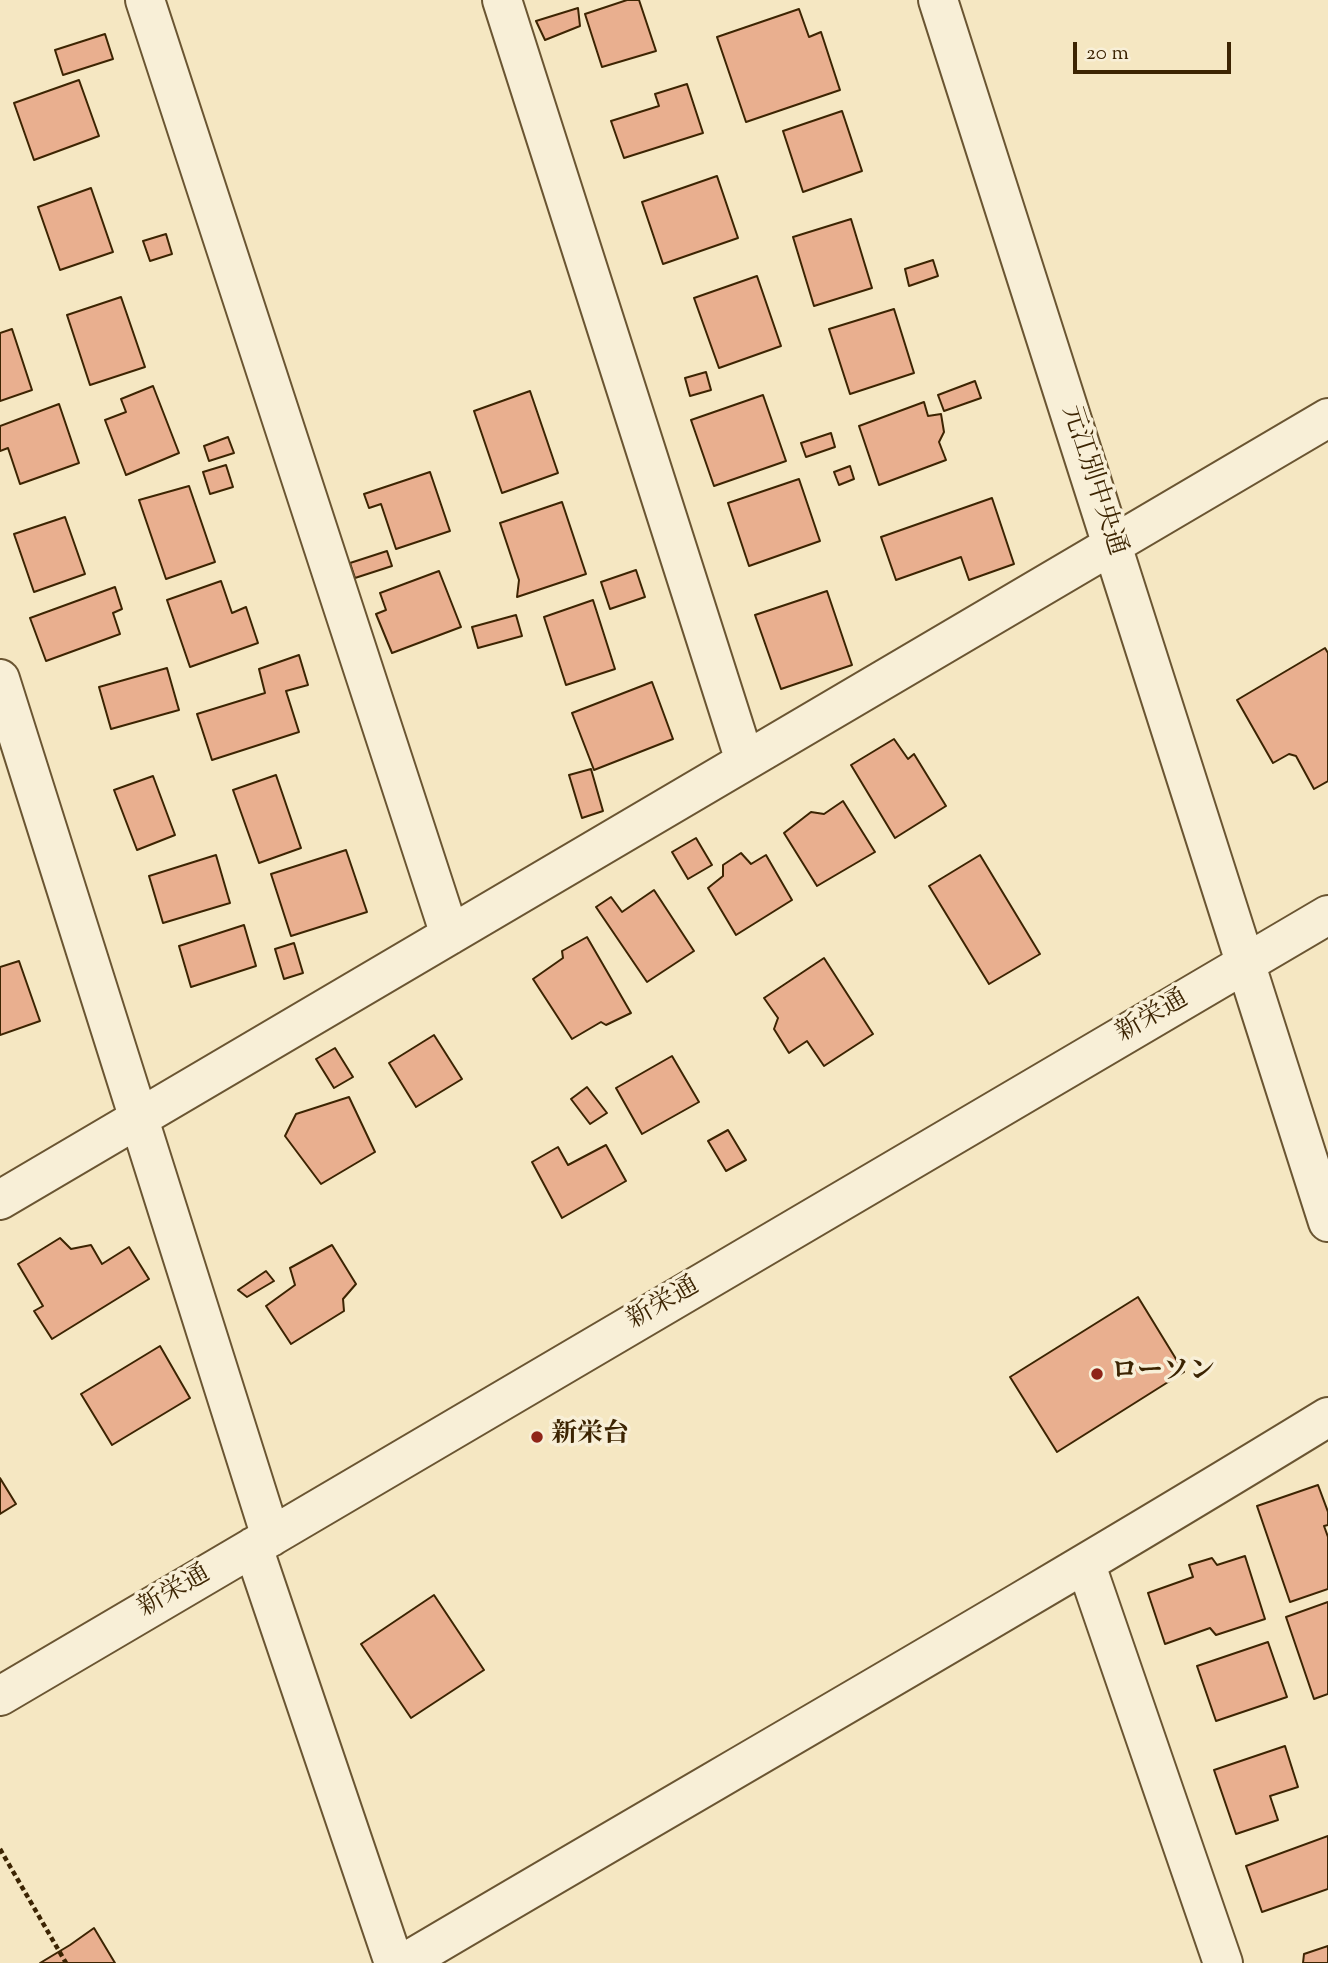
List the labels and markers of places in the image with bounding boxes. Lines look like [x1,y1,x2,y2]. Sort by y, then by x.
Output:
place label: ローソン [1111,1358,1215,1390]
marker: ローソン [1089,1366,1105,1382]
place label: 新栄台 [551,1421,629,1453]
marker: 新栄台 [529,1429,545,1445]

